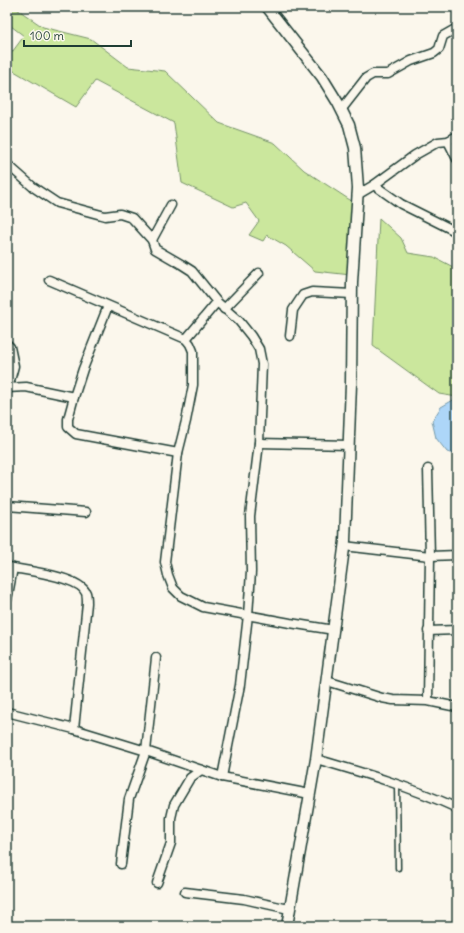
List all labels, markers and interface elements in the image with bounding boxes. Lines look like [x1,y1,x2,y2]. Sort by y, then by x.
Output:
scale bar [24,22,131,48]
text: 100 m [30,28,64,43]

